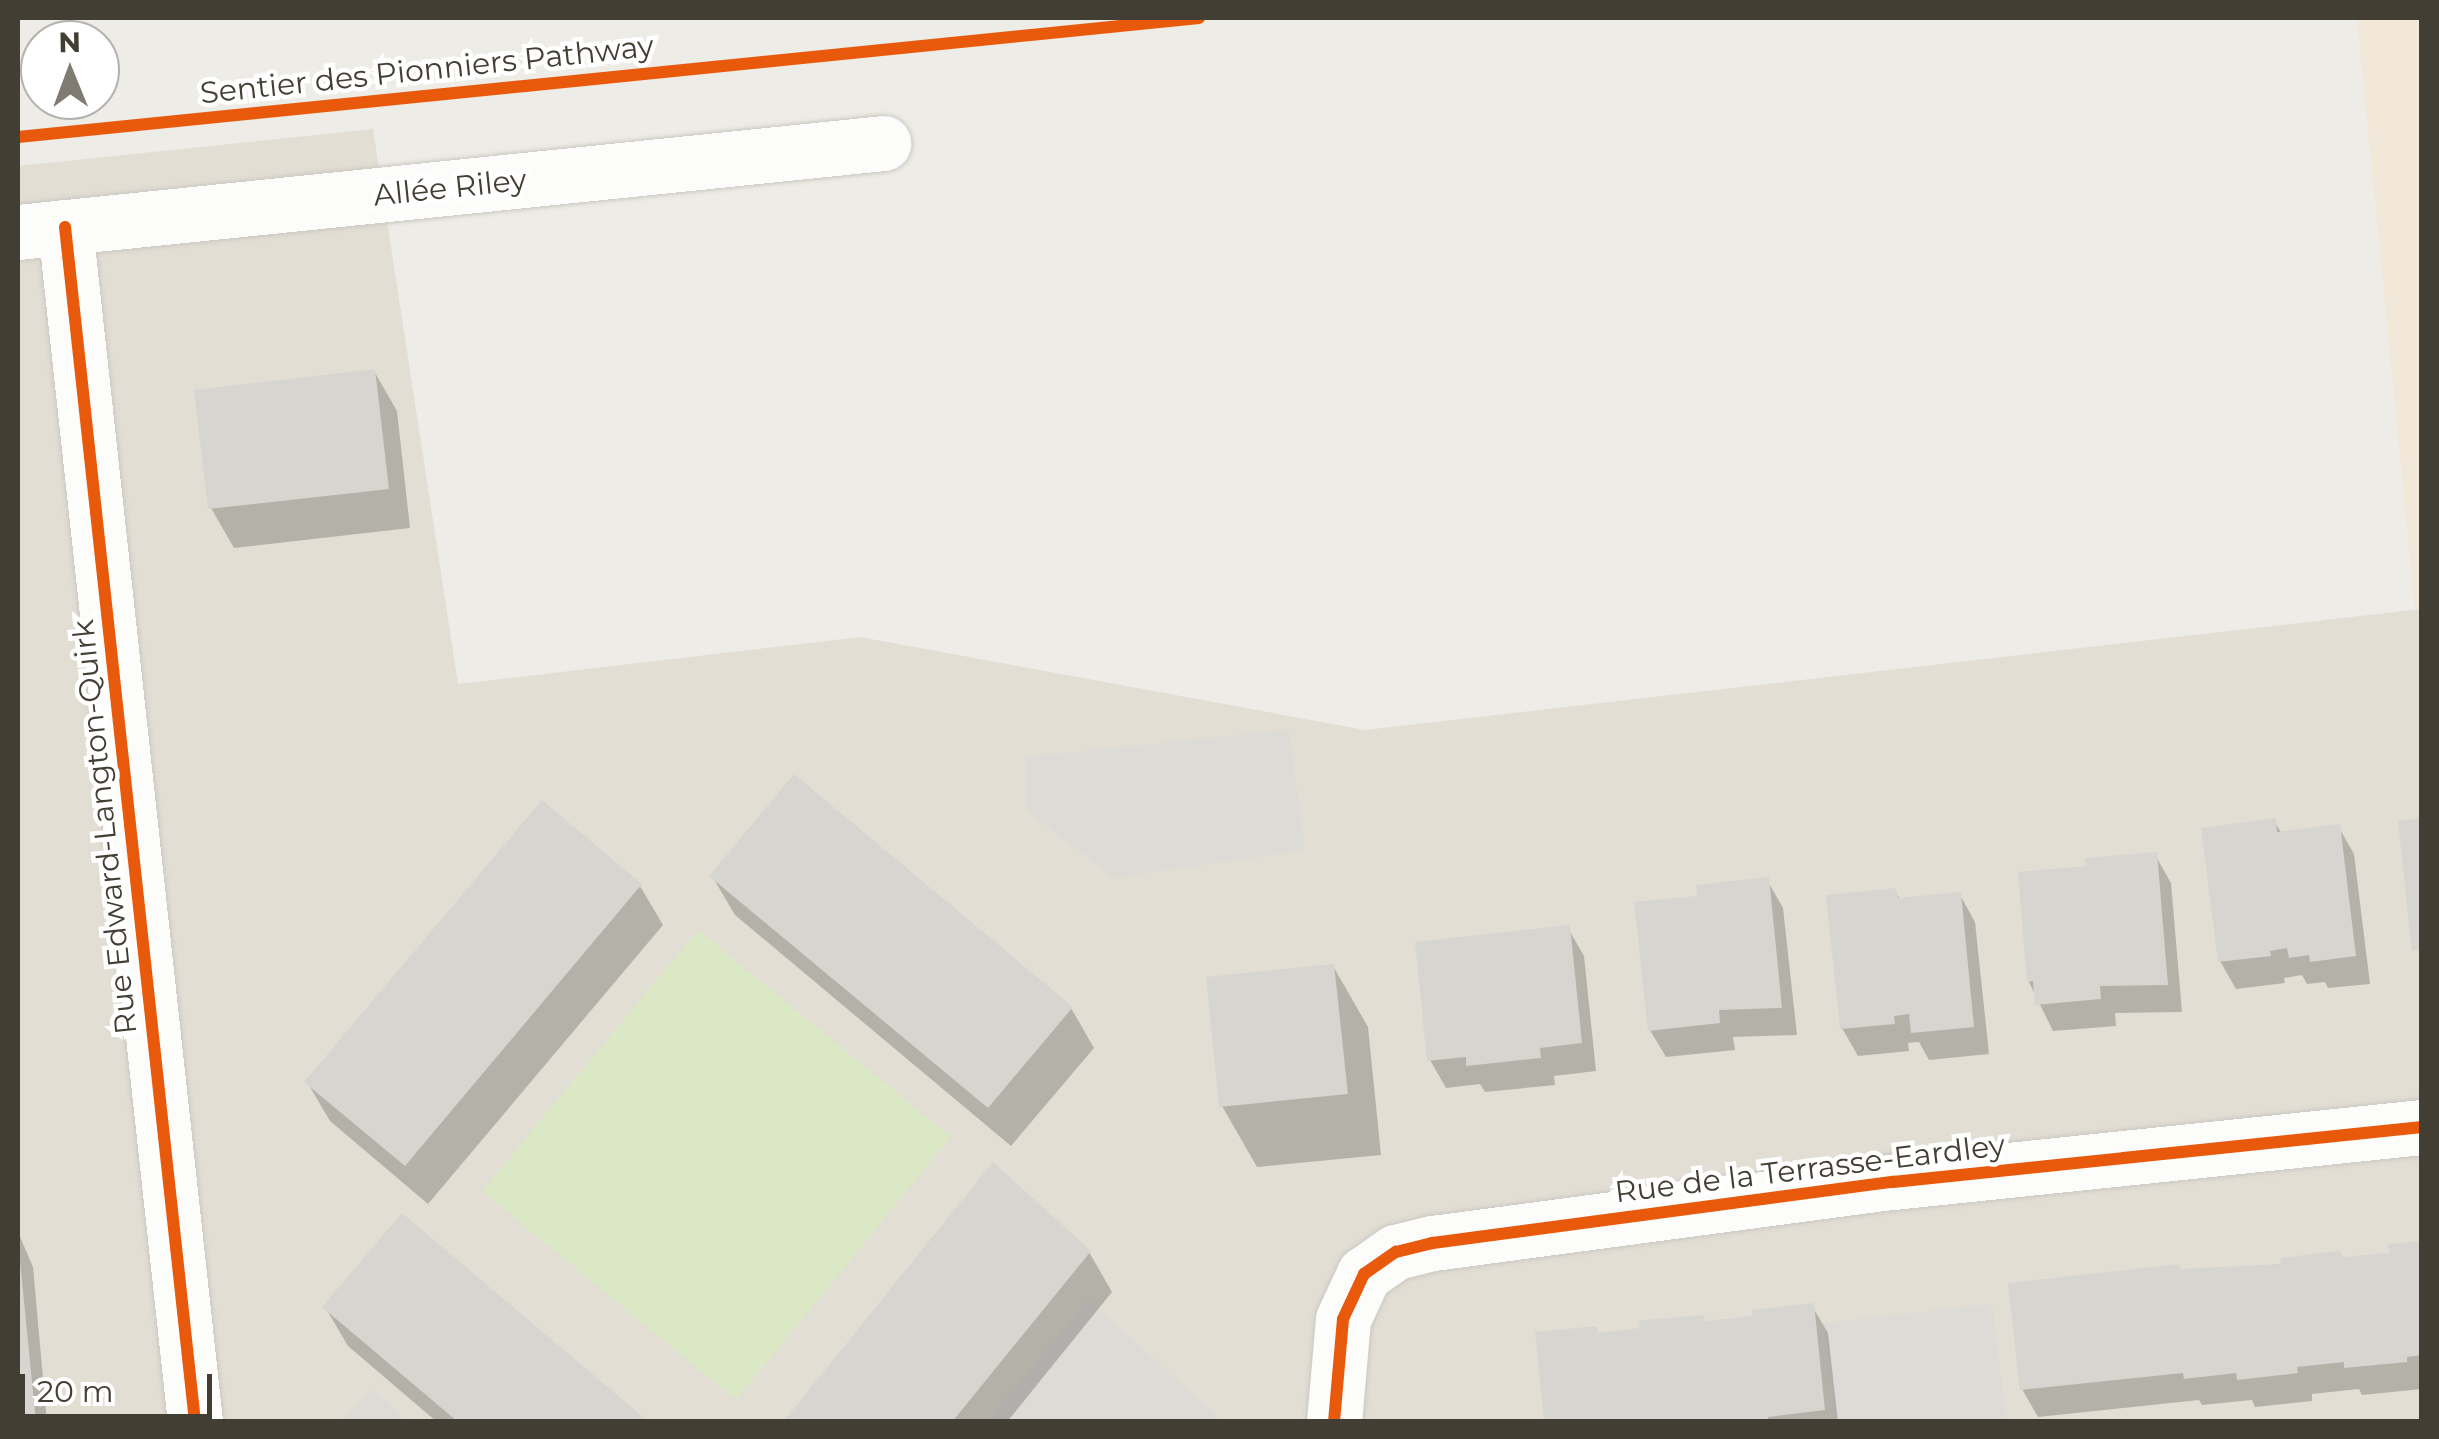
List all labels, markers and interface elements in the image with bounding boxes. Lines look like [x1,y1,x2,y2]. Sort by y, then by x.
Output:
north arrow [20,20,120,120]
text: N [58,25,81,59]
street label: Sentier des Pionniers Pathway [198,28,656,112]
street label: Allée Riley [372,162,528,214]
street label: Rue Edward-Langton-Quirk [65,618,145,1036]
street label: Rue de la Terrasse-Eardley [1613,1127,2007,1211]
scale bar [25,1354,218,1416]
text: 20 m [37,1373,114,1410]

